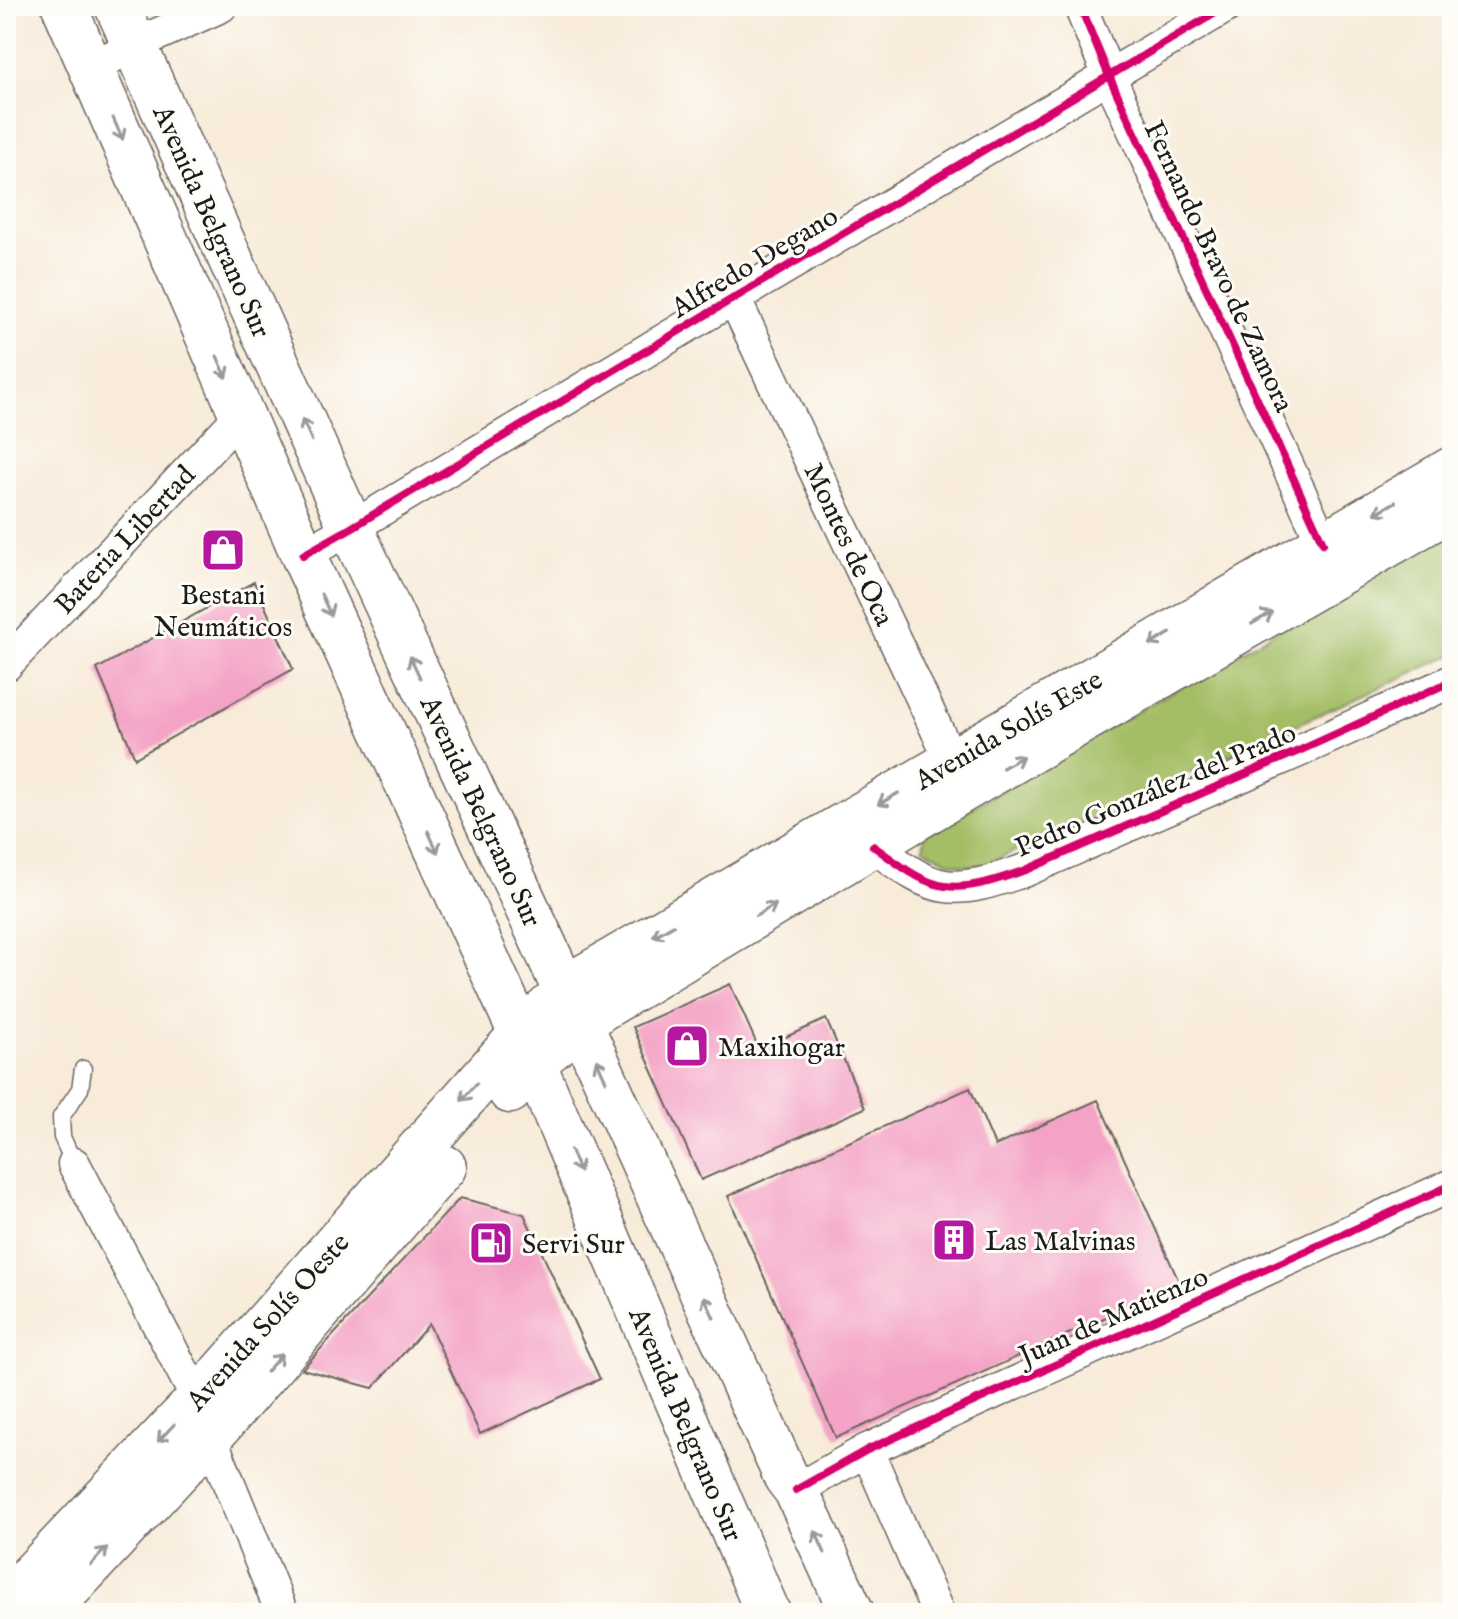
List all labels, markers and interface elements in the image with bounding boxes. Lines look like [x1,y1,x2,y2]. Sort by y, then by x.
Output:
street label: Avenida Belgrano Sur [143,99,278,344]
one-way arrow [111,116,126,140]
street label: Fernando Bravo de Zamora [1135,116,1301,419]
street label: Alfredo Degano [665,200,845,327]
one-way arrow [216,354,231,378]
one-way arrow [299,418,314,442]
street label: Montes de Oca [795,458,901,633]
street label: Bateria Libertad [48,459,204,623]
one-way arrow [1373,501,1397,516]
shop icon: Bestani Neumáticos [199,526,247,574]
place label: Bestani Neumáticos [154,579,292,646]
one-way arrow [319,593,334,617]
one-way arrow [1250,610,1273,626]
one-way arrow [1149,631,1172,647]
one-way arrow [407,655,422,679]
street label: Avenida Solís Este [908,663,1110,800]
street label: Avenida Belgrano Sur [410,690,549,933]
street label: Pedro González del Prado [1010,716,1302,866]
one-way arrow [1001,754,1024,770]
one-way arrow [877,791,900,807]
one-way arrow [427,829,442,854]
one-way arrow [754,902,777,918]
one-way arrow [652,924,676,939]
shop icon: Maxihogar [663,1022,711,1070]
place label: Maxihogar [718,1031,845,1066]
one-way arrow [593,1059,608,1083]
one-way arrow [461,1082,479,1102]
one-way arrow [569,1148,584,1173]
building icon: Las Malvinas [930,1216,978,1264]
fuel station icon: Servi Sur [467,1219,515,1267]
place label: Las Malvinas [985,1225,1136,1260]
street label: Avenida Solís Oeste [179,1226,358,1420]
place label: Servi Sur [522,1228,625,1263]
street label: Juan de Matienzo [1011,1260,1214,1376]
one-way arrow [701,1295,716,1319]
street label: Avenida Belgrano Sur [619,1302,750,1547]
one-way arrow [265,1353,283,1374]
one-way arrow [157,1423,176,1443]
one-way arrow [811,1530,826,1555]
one-way arrow [90,1546,109,1566]

